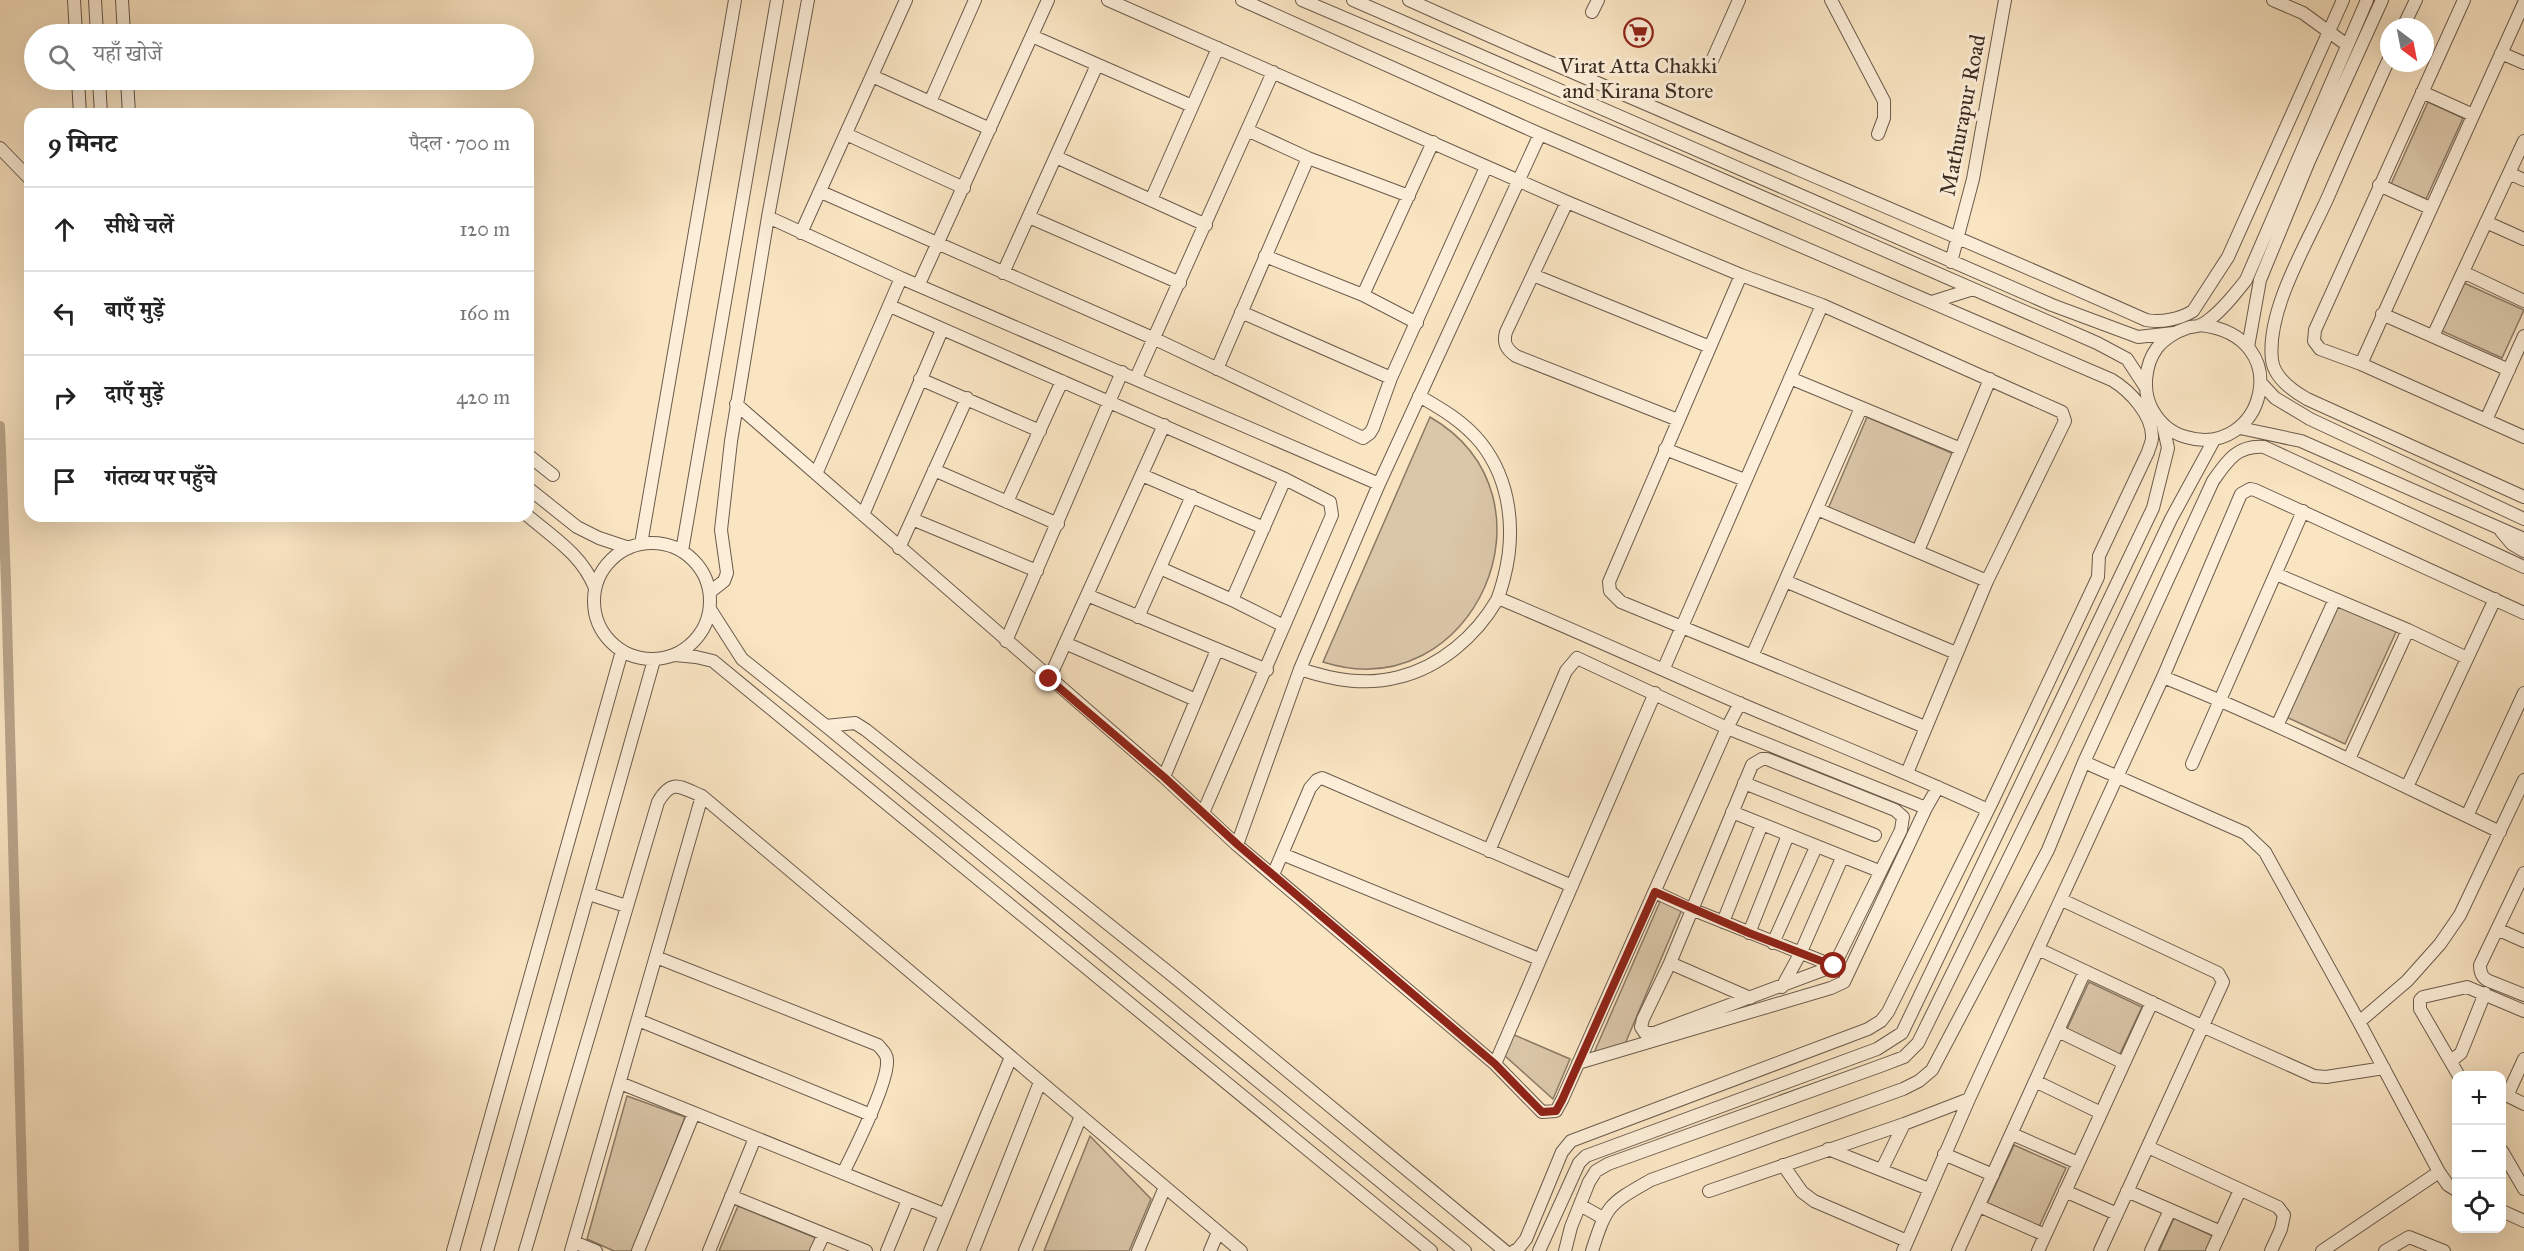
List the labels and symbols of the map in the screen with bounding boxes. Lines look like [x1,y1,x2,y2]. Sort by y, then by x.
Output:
supermarket icon: Virat Atta Chakki and Kirana Store [1622,17,1654,49]
north arrow [2380,18,2434,72]
street label: Mathurapur Road [1934,32,1991,198]
place label: Virat Atta Chakki and Kirana Store [1558,52,1717,104]
route end [1035,665,1061,691]
route start [1820,952,1846,978]

